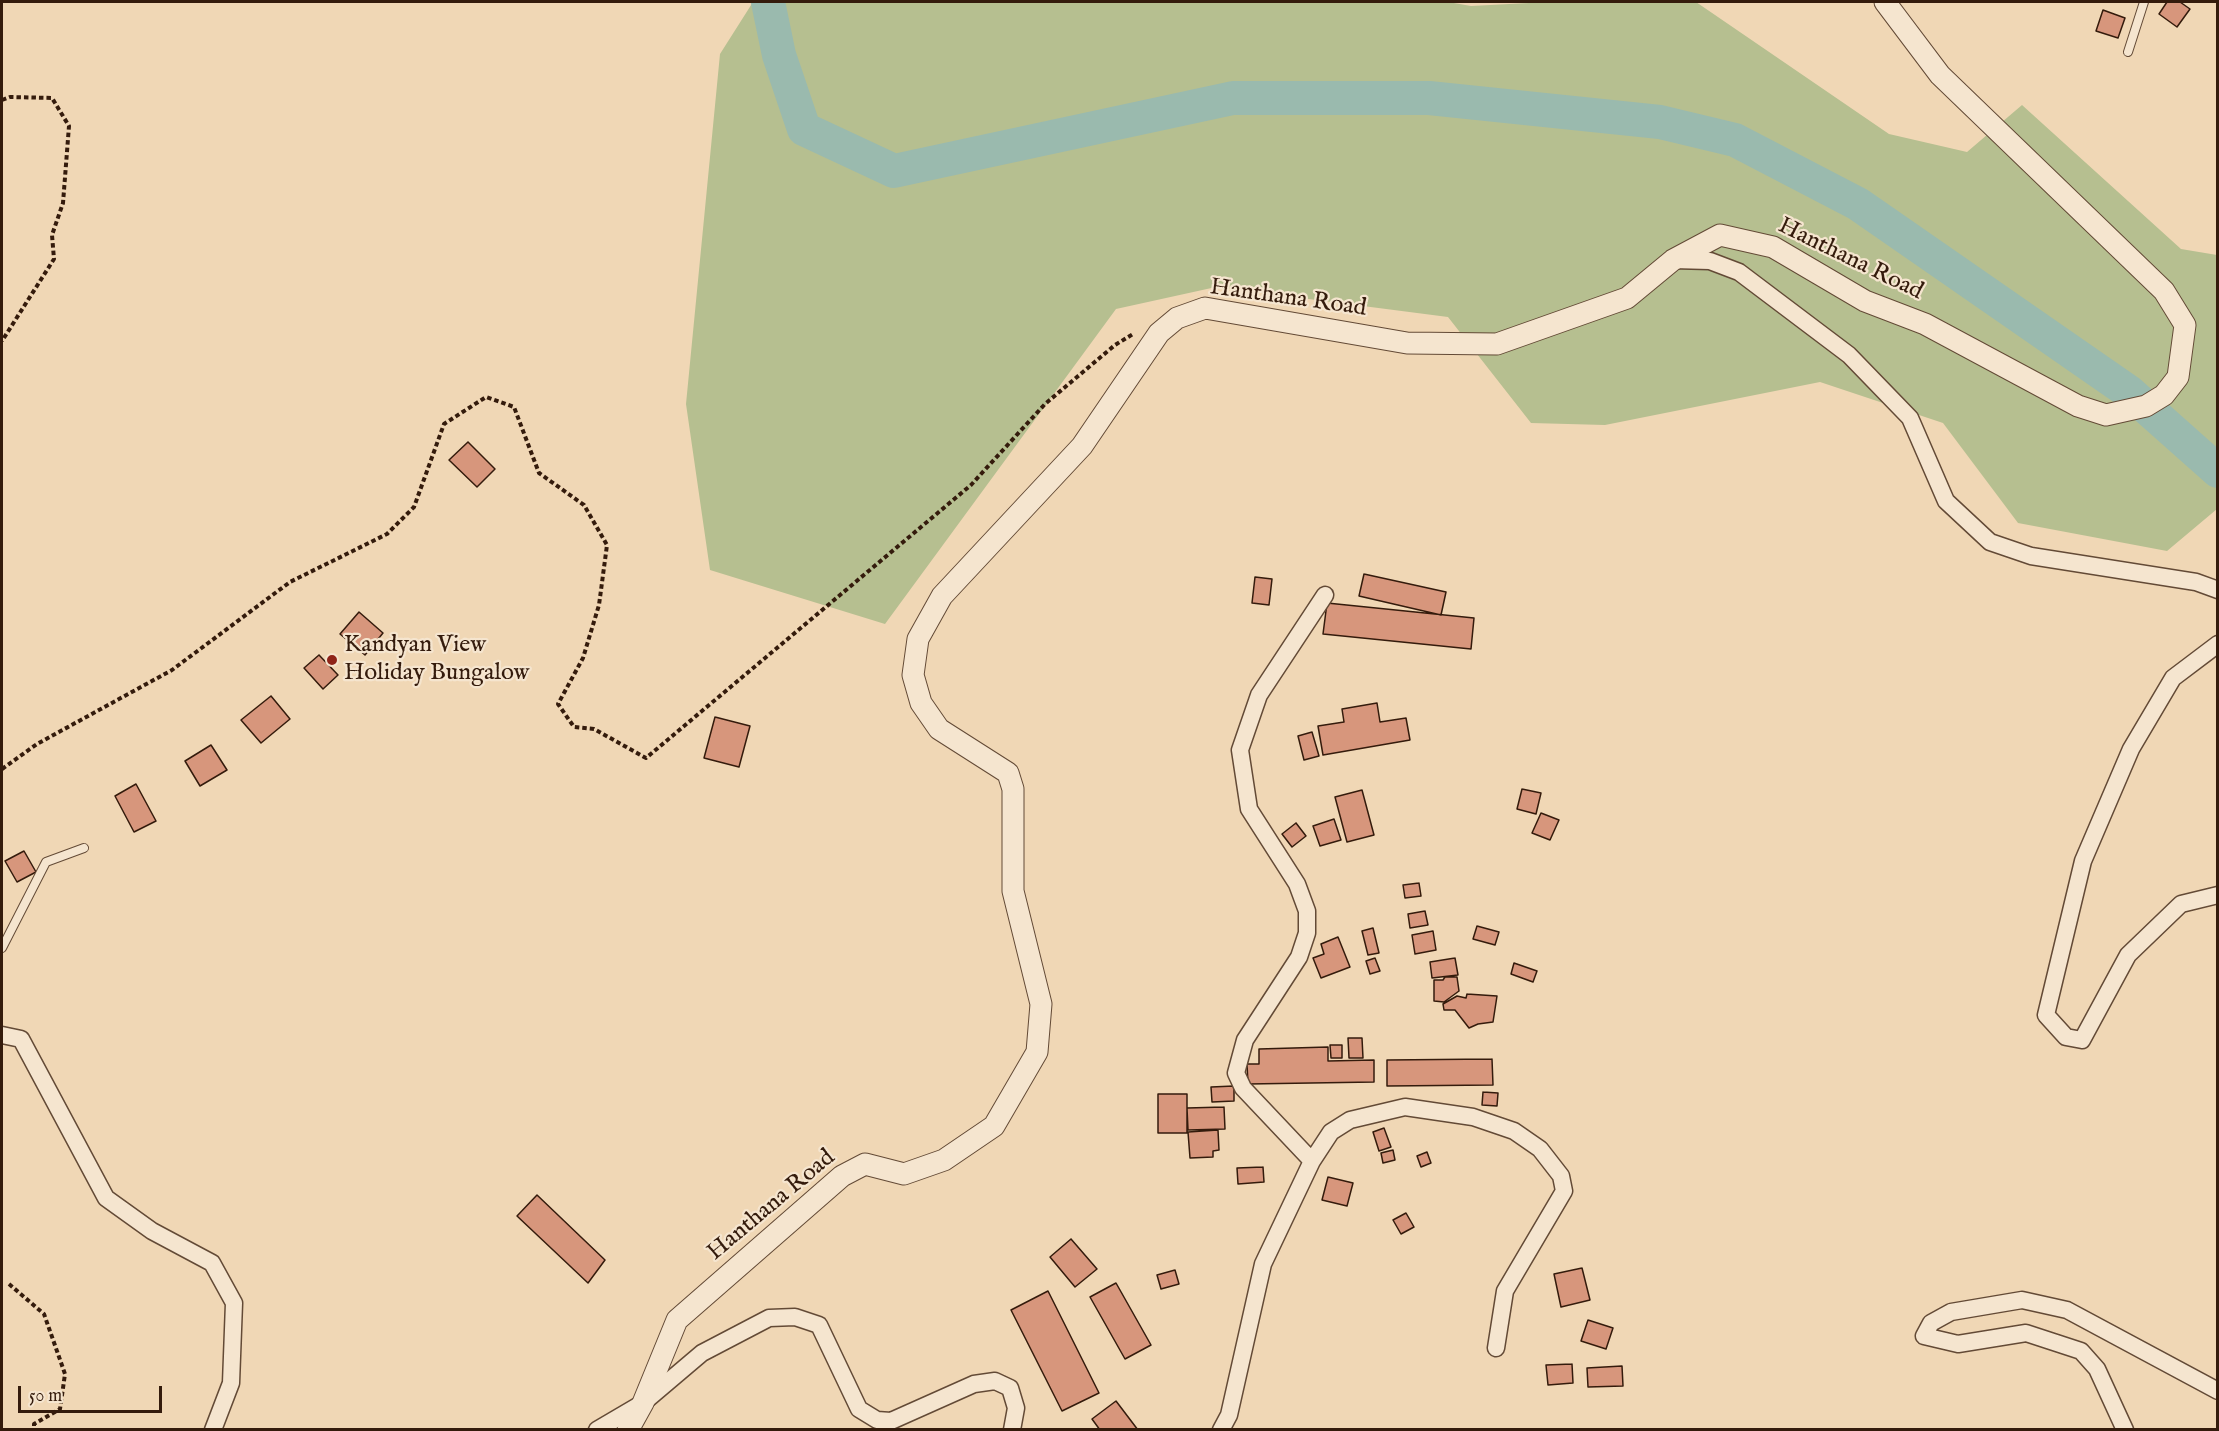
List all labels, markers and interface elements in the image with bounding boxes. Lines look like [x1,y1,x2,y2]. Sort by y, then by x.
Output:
street label: Hanthana Road [1773,212,1927,308]
street label: Hanthana Road [1208,274,1368,324]
place label: Kandyan View Holiday Bungalow [344,632,529,688]
marker: Kandyan View Holiday Bungalow [325,653,339,667]
street label: Hanthana Road [702,1144,842,1268]
scale bar [21,1374,165,1412]
text: 50 m [29,1385,62,1408]

